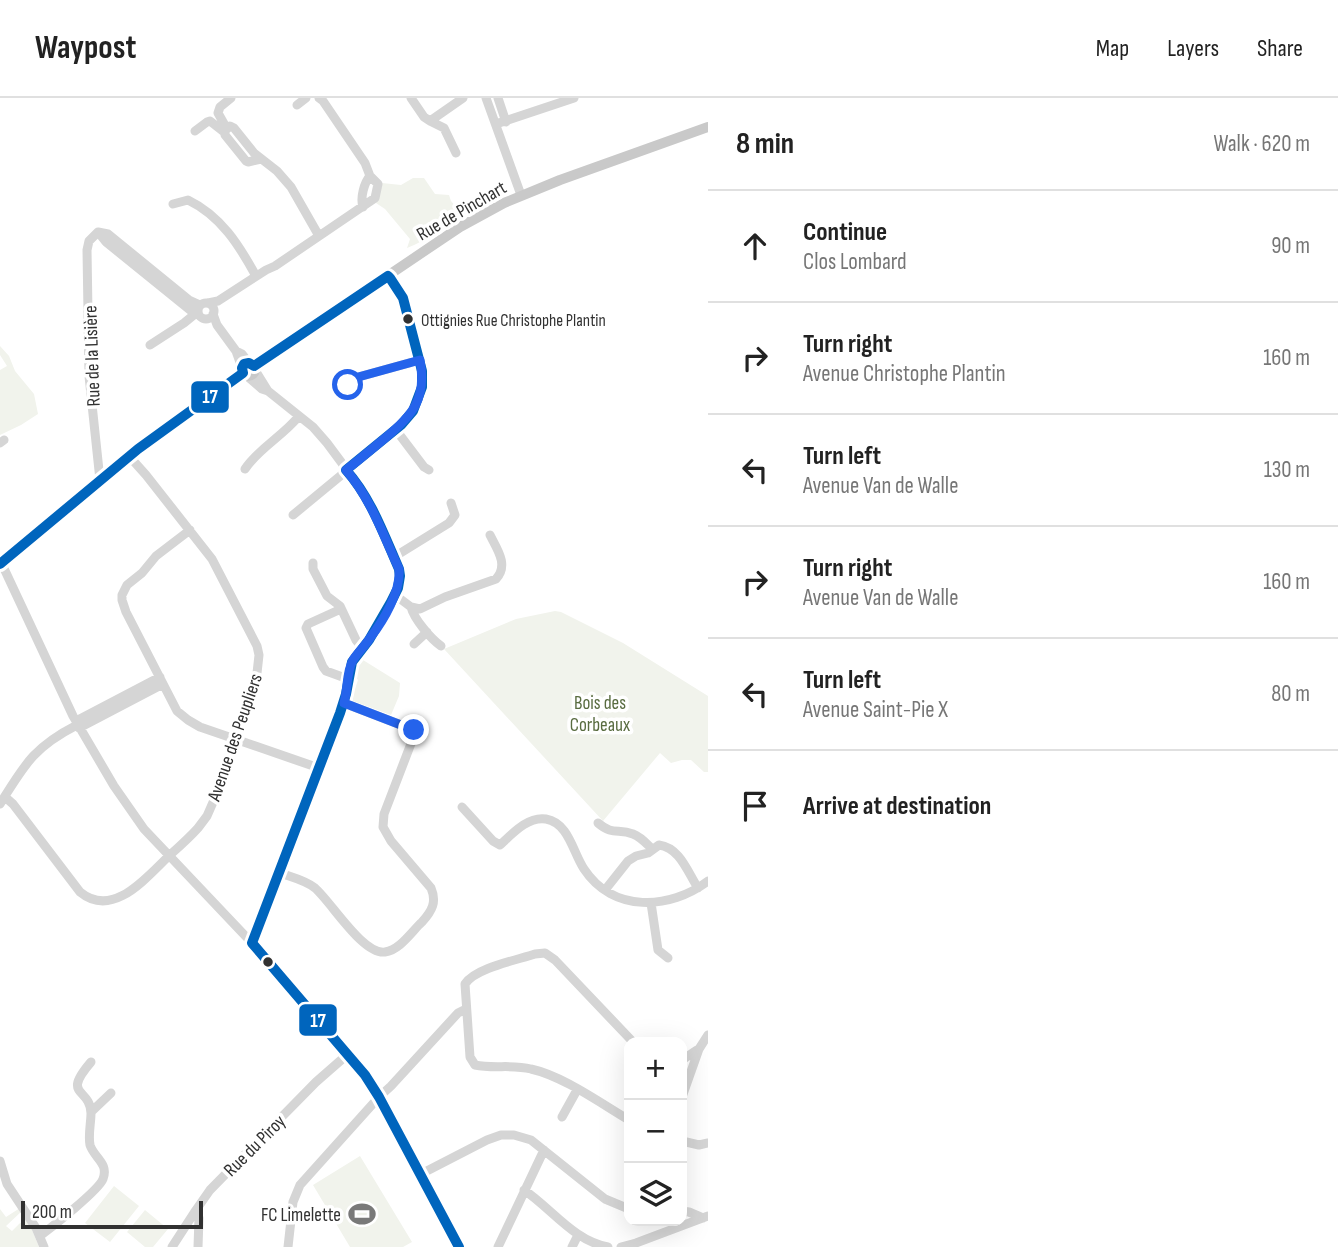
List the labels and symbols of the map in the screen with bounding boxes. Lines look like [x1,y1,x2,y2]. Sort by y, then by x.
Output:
street label: Rue de Pinchart [413,176,511,246]
street label: Rue de la Lisière [79,305,106,407]
place label: Ottignies Rue Christophe Plantin [421,311,606,331]
marker: Ottignies Rue Christophe Plantin [401,312,415,326]
route start [332,369,363,400]
line badge: 17 [190,380,230,414]
text: 17 [202,386,219,409]
street label: Avenue des Peupliers [202,670,268,805]
park label: Bois des Corbeaux [570,692,630,737]
route end [398,714,429,745]
unlabelled marker [261,955,275,969]
line badge: 17 [298,1003,338,1037]
text: 17 [310,1010,327,1033]
street label: Rue du Piroy [219,1110,291,1182]
scale bar [21,1198,203,1230]
sports icon: FC Limelette [347,1199,377,1229]
place label: FC Limelette [261,1204,341,1227]

